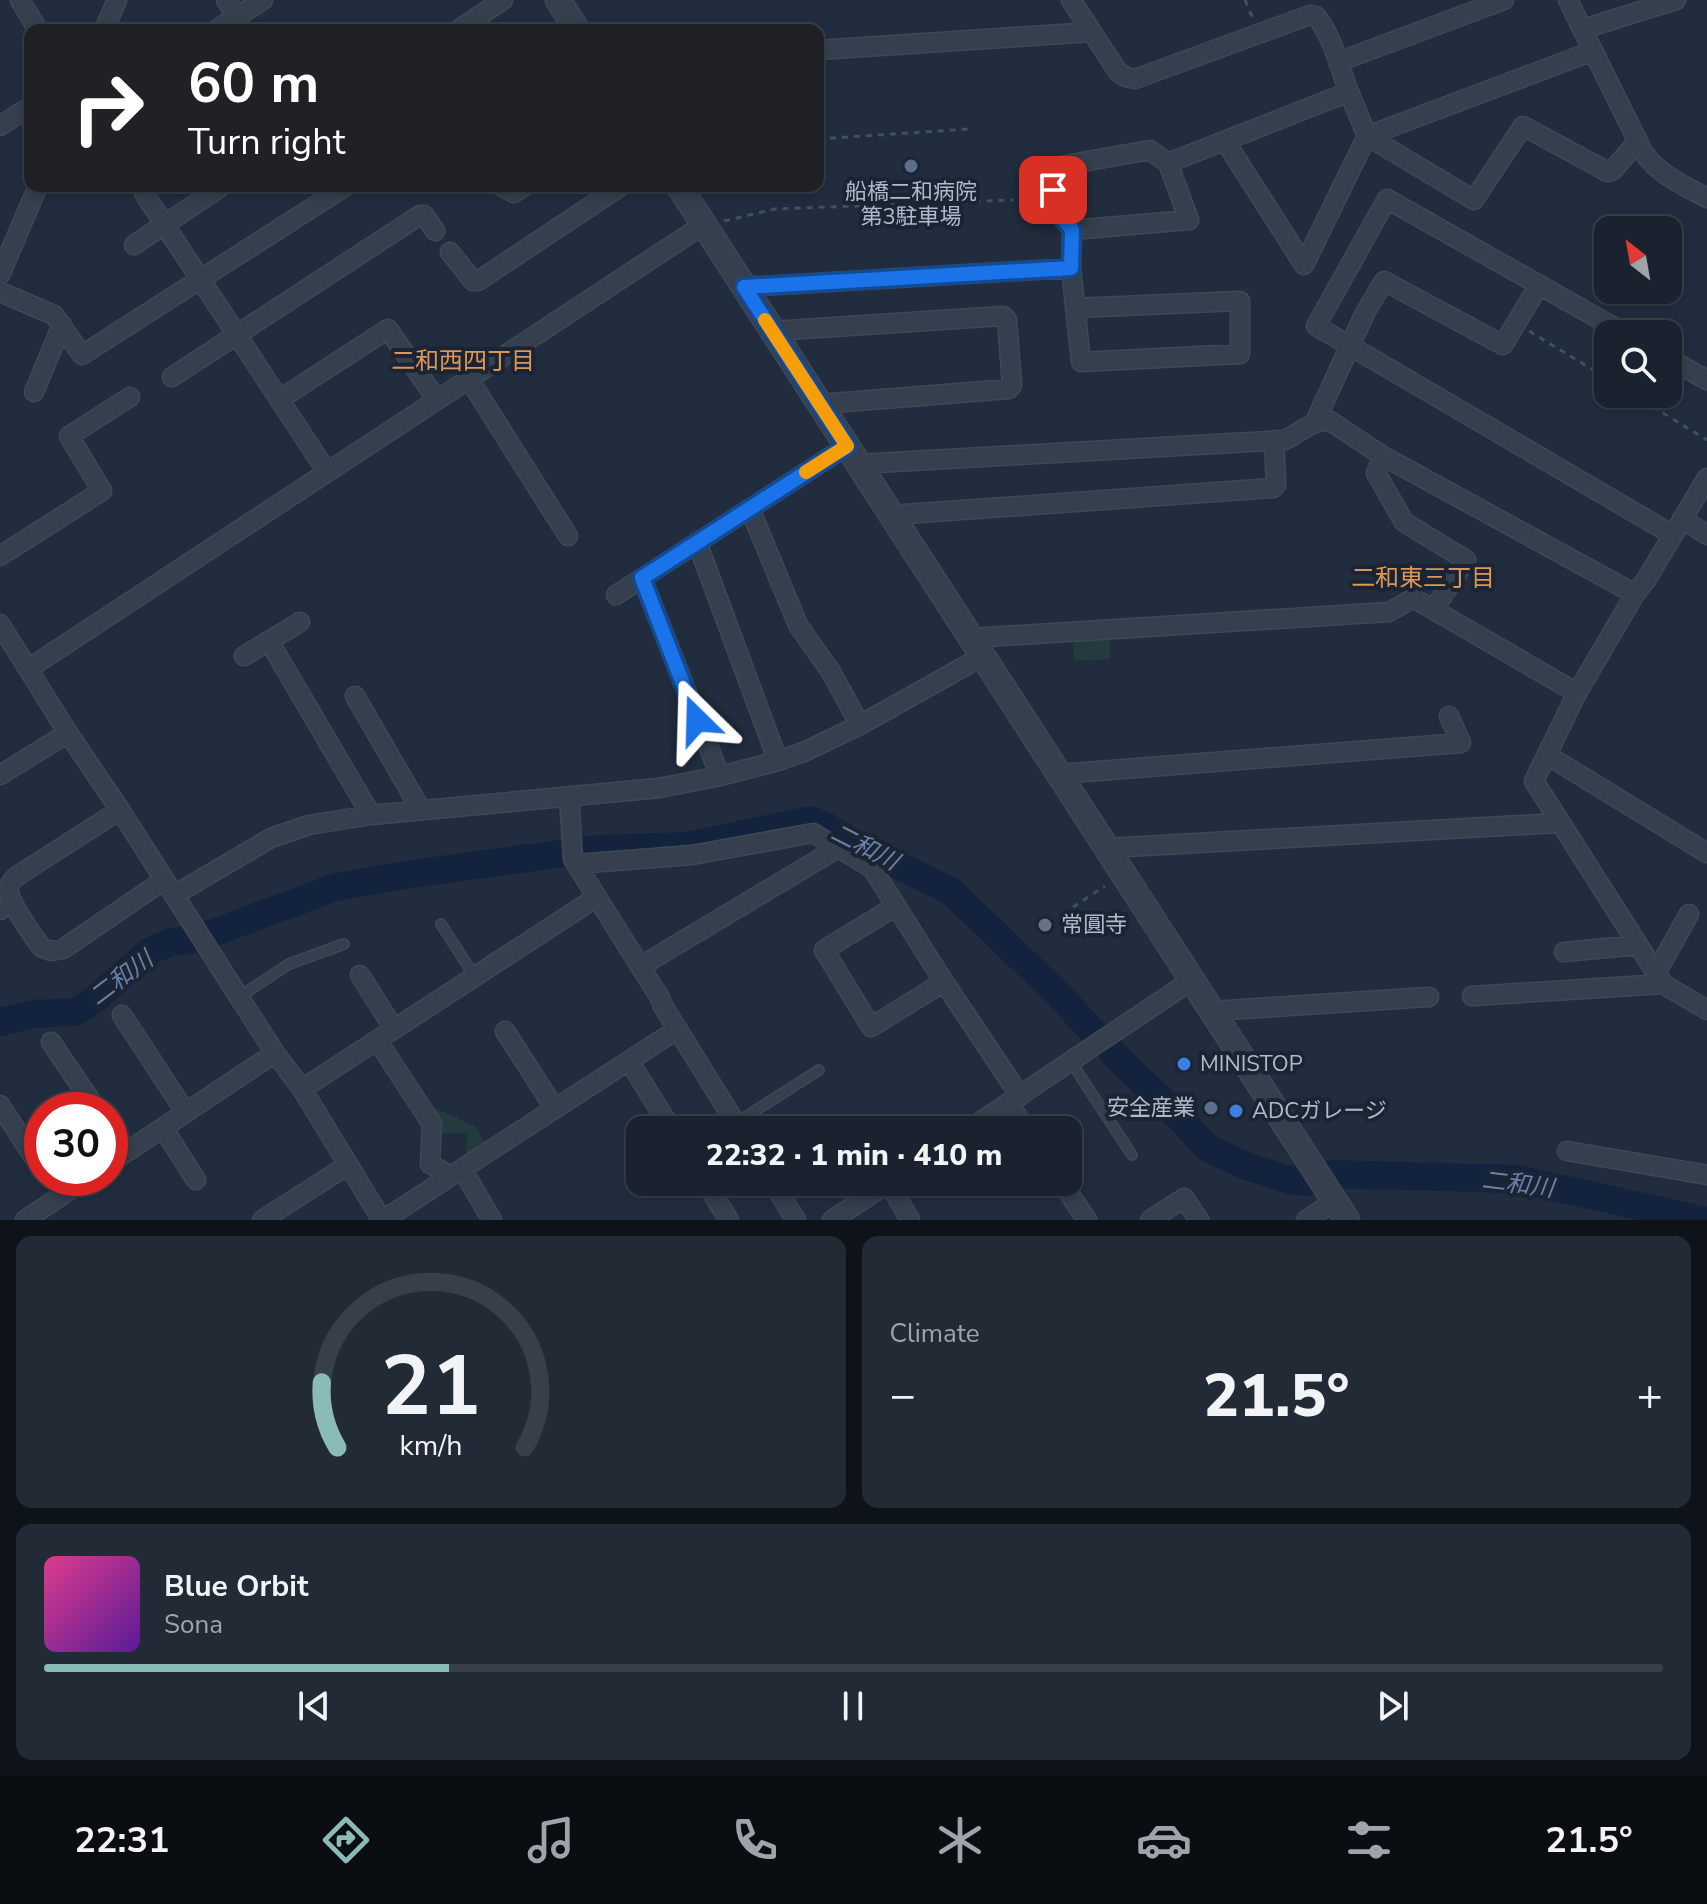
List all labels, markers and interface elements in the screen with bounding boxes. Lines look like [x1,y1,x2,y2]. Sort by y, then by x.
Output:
text: 60 m [188,45,319,122]
icon: right [56,56,160,160]
text: Turn right [188,118,345,167]
pin [1019,156,1087,224]
marker: 船橋二和病院 第3駐車場 [902,157,920,175]
icon: arrive [1031,168,1075,212]
place label: 船橋二和病院 第3駐車場 [845,177,977,232]
north arrow [1594,216,1682,304]
map controls [1594,216,1682,408]
button: search [1594,320,1682,408]
district label: 二和西四丁目 [391,345,535,377]
district label: 二和東三丁目 [1351,562,1495,594]
position arrow [655,678,739,762]
water label: 二和川 [826,816,907,879]
place label: 常圓寺 [1061,910,1127,940]
marker: 常圓寺 [1036,916,1054,934]
water label: 二和川 [83,942,162,1012]
place label: MINISTOP [1200,1049,1303,1079]
marker: MINISTOP [1175,1055,1193,1073]
speed limit sign: 30 [24,1092,128,1196]
place label: 安全産業 [1107,1093,1195,1123]
place label: ADCガレージ [1252,1096,1387,1126]
marker: 安全産業 [1202,1099,1220,1117]
marker: ADCガレージ [1227,1102,1245,1120]
text: 22:32 · 1 min · 410 m [706,1135,1002,1176]
water label: 二和川 [1480,1164,1559,1205]
text: Climate [890,1316,980,1351]
text: 21 [381,1330,481,1443]
text: 21.5° [1203,1355,1350,1437]
text: − [890,1366,916,1426]
text: + [1637,1366,1663,1426]
text: km/h [399,1426,462,1465]
text: Blue Orbit [164,1566,308,1607]
text: Sona [164,1607,223,1642]
icon: previous [292,1684,336,1728]
icon: pause [831,1684,875,1728]
icon: next [1371,1684,1415,1728]
icon: directions [318,1812,374,1868]
icon: music [523,1812,579,1868]
icon: phone [727,1812,783,1868]
icon: climate [932,1812,988,1868]
icon: car [1136,1812,1192,1868]
icon: filters [1341,1812,1397,1868]
text: 22:31 [74,1816,170,1865]
text: 21.5° [1545,1816,1633,1865]

